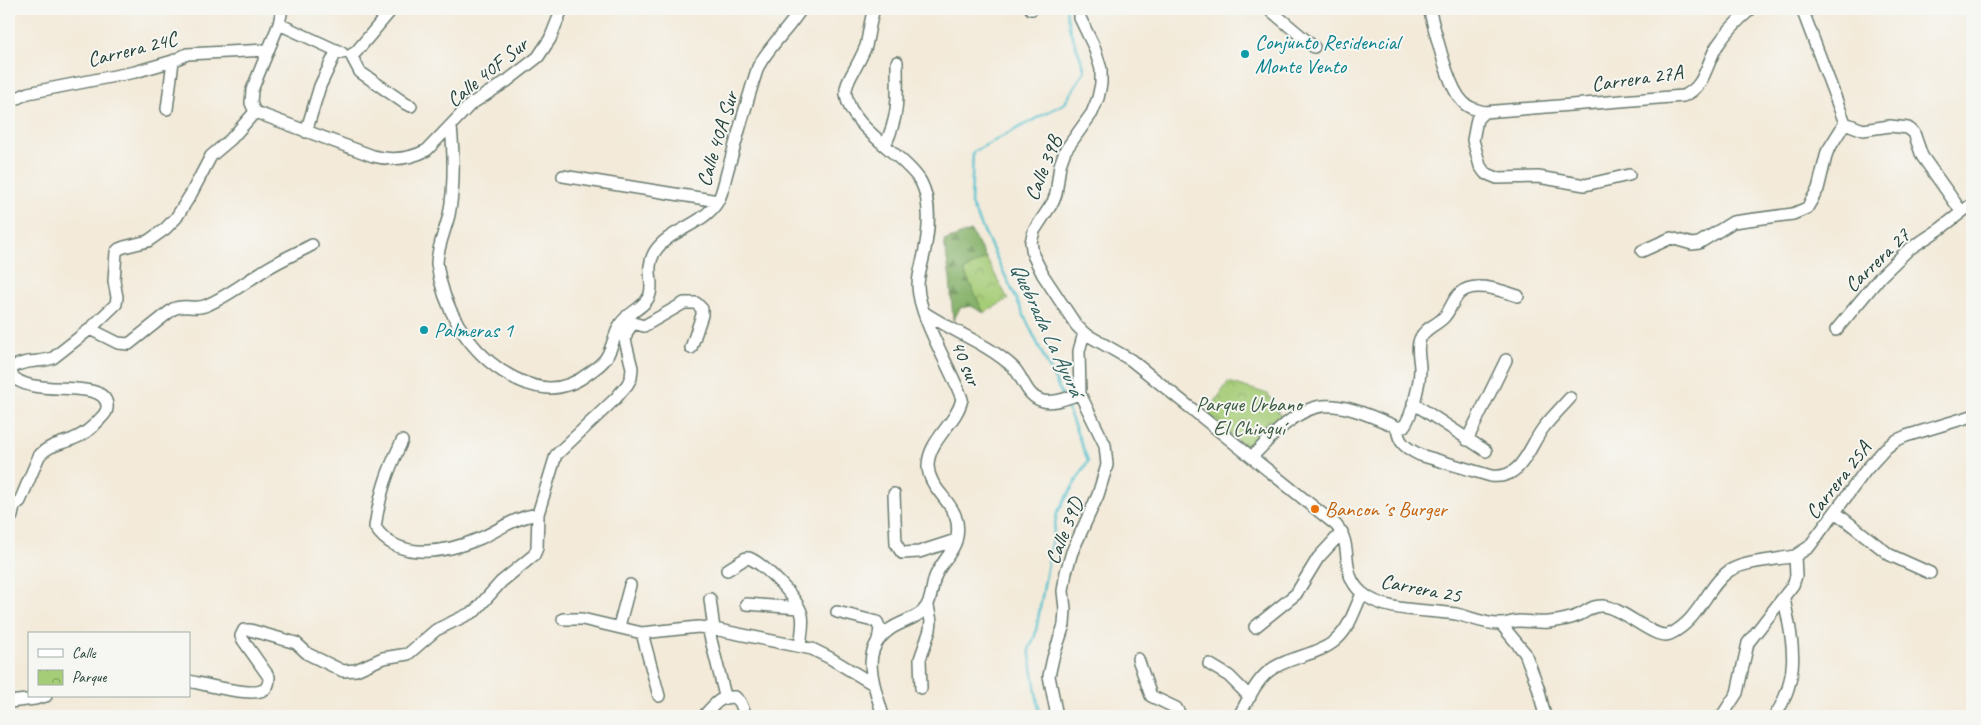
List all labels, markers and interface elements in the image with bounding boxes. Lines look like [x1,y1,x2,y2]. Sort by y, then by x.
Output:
street label: Carrera 24C [85,25,181,73]
place label: Conjunto Residencial Monte Vento [1255,29,1403,79]
street label: Calle 40F Sur [441,30,535,113]
marker: Conjunto Residencial Monte Vento [1239,48,1251,60]
street label: Carrera 27A [1590,59,1686,97]
street label: Calle 40A Sur [690,86,744,190]
street label: Calle 39B [1018,130,1069,204]
street label: Carrera 27 [1839,221,1916,298]
water label: Quebrada La Ayurá [1004,258,1092,405]
place label: Palmeras 1 [434,317,515,343]
marker: Palmeras 1 [418,324,430,336]
street label: 40 sur [945,337,988,391]
park label: Parque Urbano El Chinguí [1196,391,1305,441]
street label: Carrera 25A [1800,435,1877,524]
street label: Calle 39D [1039,492,1090,568]
place label: Bancon´s Burger [1325,496,1449,522]
marker: Bancon´s Burger [1309,503,1321,515]
street label: Carrera 25 [1379,567,1465,609]
legend [28,632,190,698]
text: Calle [72,644,97,663]
text: Parque [72,668,108,687]

